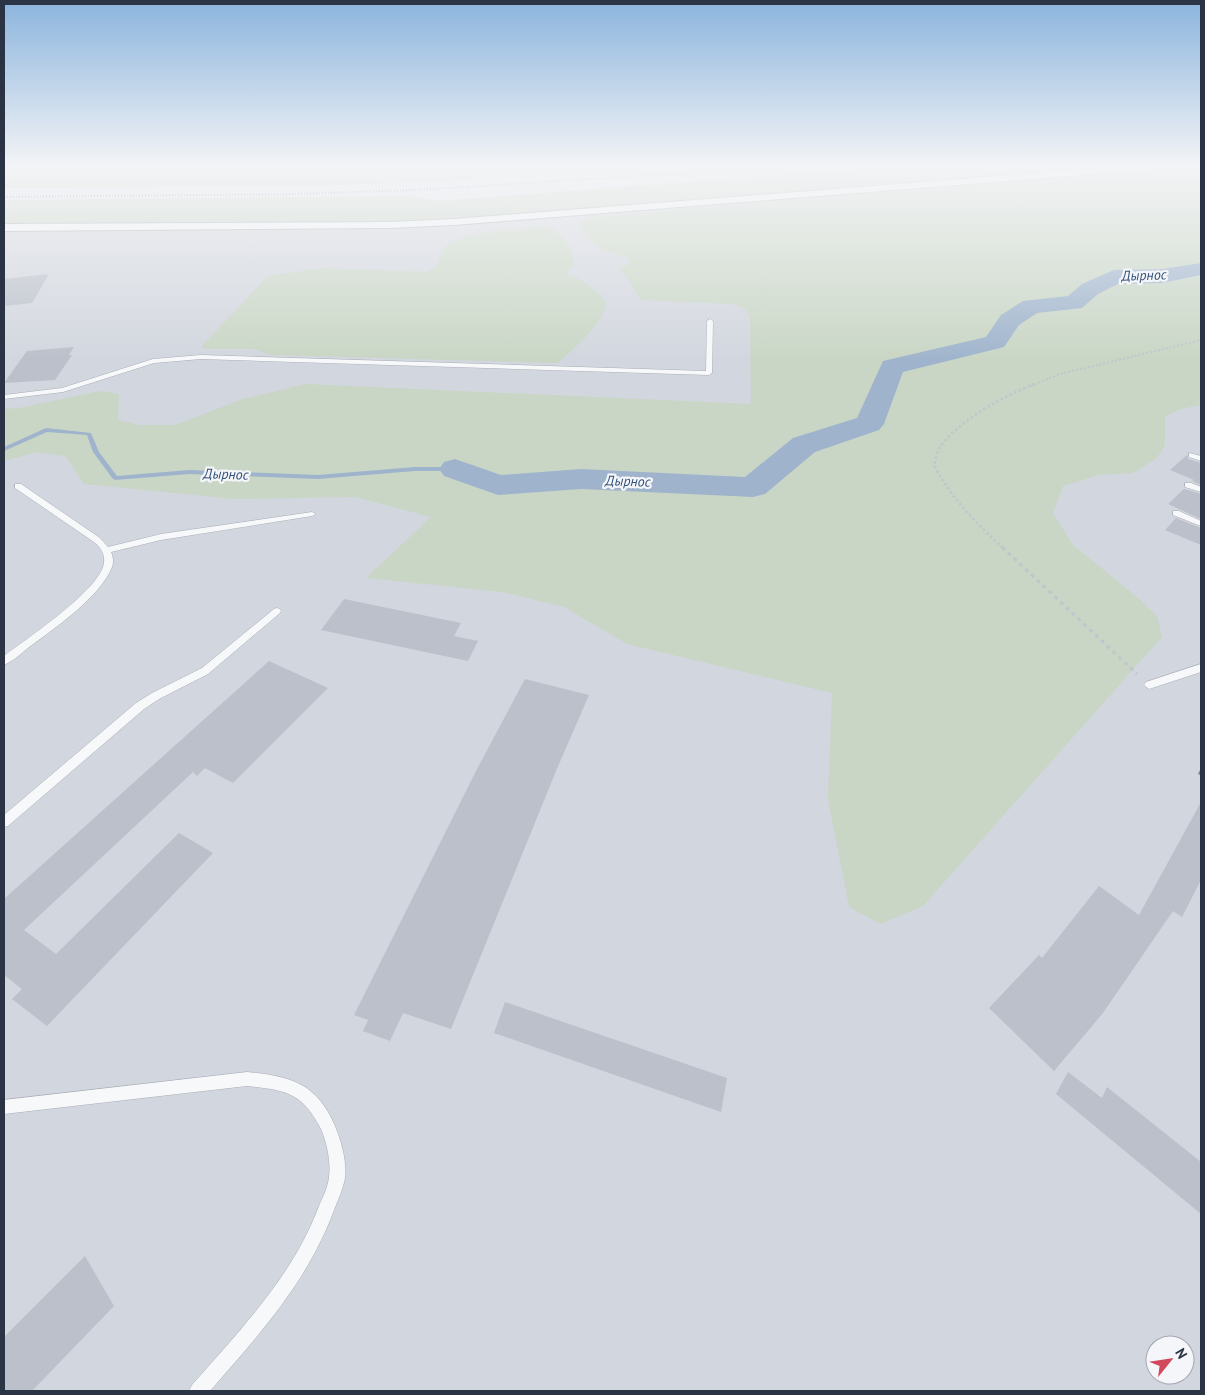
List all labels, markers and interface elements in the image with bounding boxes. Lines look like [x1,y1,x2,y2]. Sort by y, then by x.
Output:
water label: Дырнос [1120,265,1168,285]
water label: Дырнос [202,464,250,484]
water label: Дырнос [604,471,652,491]
north arrow [1145,1335,1195,1385]
text: N [1171,1345,1191,1362]

